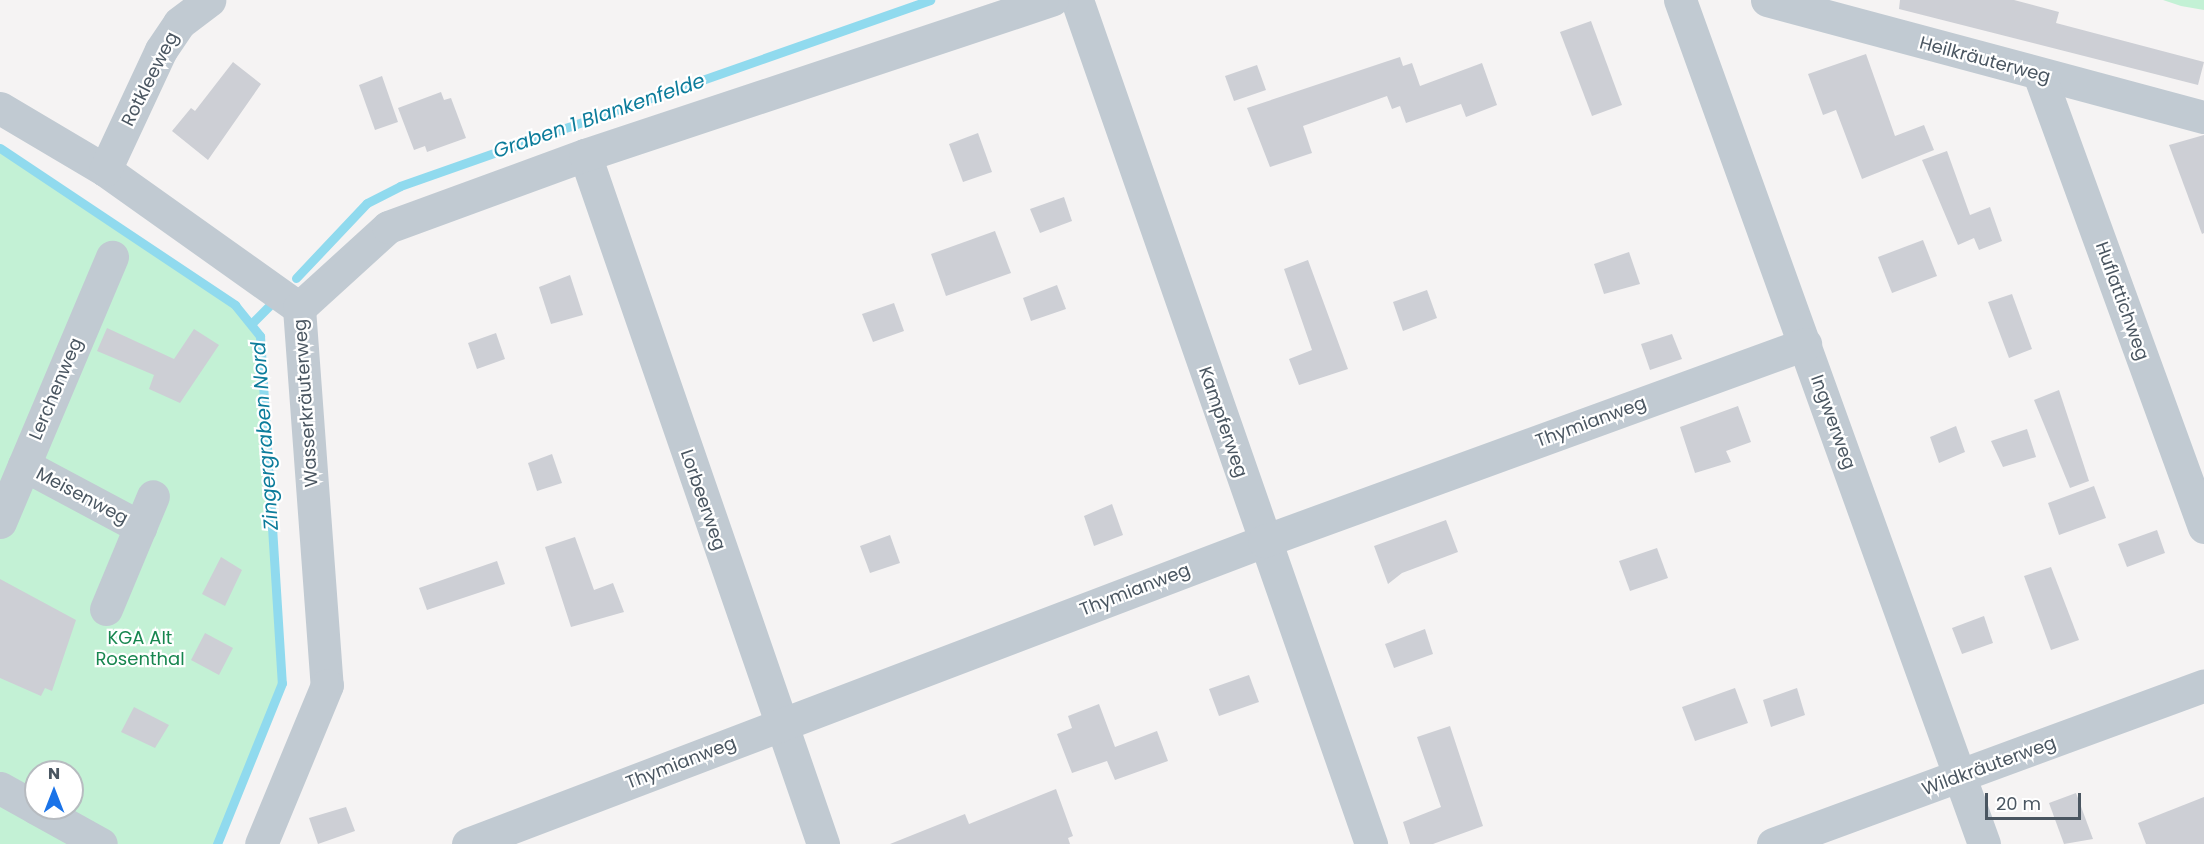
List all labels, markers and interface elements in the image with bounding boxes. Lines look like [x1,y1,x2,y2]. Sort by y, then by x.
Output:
street label: Rotkleeweg [117,28,183,130]
street label: Heilkräuterweg [1917,32,2053,88]
water label: Graben 1 Blankenfelde [490,68,708,164]
street label: Huflattichweg [2091,239,2153,363]
street label: Wasserkräuterweg [289,318,323,488]
street label: Lerchenweg [25,335,87,443]
water label: Zingergraben Nord [246,341,284,531]
street label: Kampferweg [1194,364,1252,480]
street label: Ingwerweg [1806,372,1860,472]
street label: Thymianweg [1533,392,1649,452]
street label: Lorbeerweg [676,447,730,553]
street label: Meisenweg [32,463,132,529]
street label: Thymianweg [1077,559,1193,621]
park label: KGA Alt Rosenthal [95,628,185,670]
street label: Thymianweg [623,732,739,794]
street label: Wildkräuterweg [1919,732,2059,800]
north arrow [24,760,84,820]
text: N [48,762,60,785]
scale bar [1988,781,2084,819]
text: 20 m [1996,791,2041,816]

